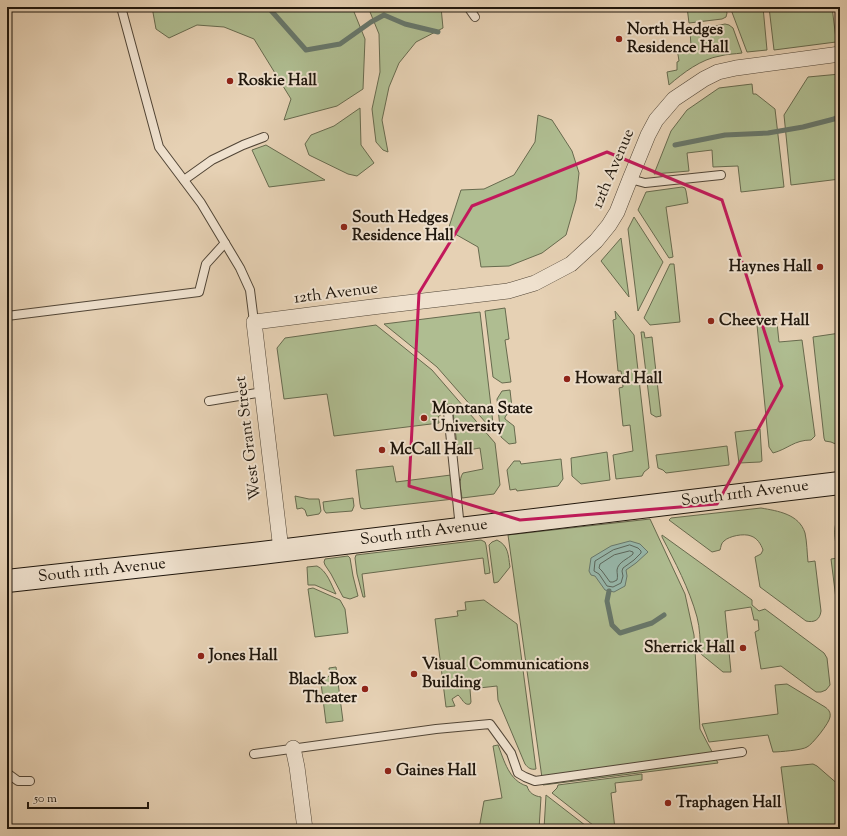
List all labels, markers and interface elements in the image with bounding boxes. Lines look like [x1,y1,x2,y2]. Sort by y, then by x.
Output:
place label: North Hedges Residence Hall [627,19,729,60]
marker: North Hedges Residence Hall [614,34,624,44]
place label: Roskie Hall [238,70,318,93]
marker: Roskie Hall [225,76,235,86]
street label: 12th Avenue [587,126,641,212]
place label: South Hedges Residence Hall [352,207,454,248]
marker: South Hedges Residence Hall [339,222,349,232]
place label: Haynes Hall [729,256,813,279]
marker: Haynes Hall [815,262,825,272]
street label: 12th Avenue [293,277,379,311]
place label: Cheever Hall [719,310,810,333]
marker: Cheever Hall [706,316,716,326]
place label: Howard Hall [575,368,663,391]
street label: West Grant Street [230,374,268,501]
marker: Howard Hall [562,374,572,384]
place label: Montana State University [432,398,533,439]
marker: Montana State University [419,413,429,423]
place label: McCall Hall [390,439,474,462]
marker: McCall Hall [377,445,387,455]
street label: South 11th Avenue [680,475,810,513]
street label: South 11th Avenue [359,514,489,552]
street label: South 11th Avenue [37,553,167,589]
place label: Sherrick Hall [644,637,736,660]
marker: Sherrick Hall [738,643,748,653]
place label: Jones Hall [207,645,278,668]
marker: Jones Hall [196,651,206,661]
place label: Visual Communications Building [422,654,589,695]
place label: Black Box Theater [289,669,358,710]
marker: Visual Communications Building [409,669,419,679]
marker: Black Box Theater [360,684,370,694]
place label: Gaines Hall [396,760,477,783]
marker: Gaines Hall [383,766,393,776]
scale bar [28,784,148,810]
text: 50 m [33,790,57,808]
place label: Traphagen Hall [676,792,782,815]
marker: Traphagen Hall [663,798,673,808]

